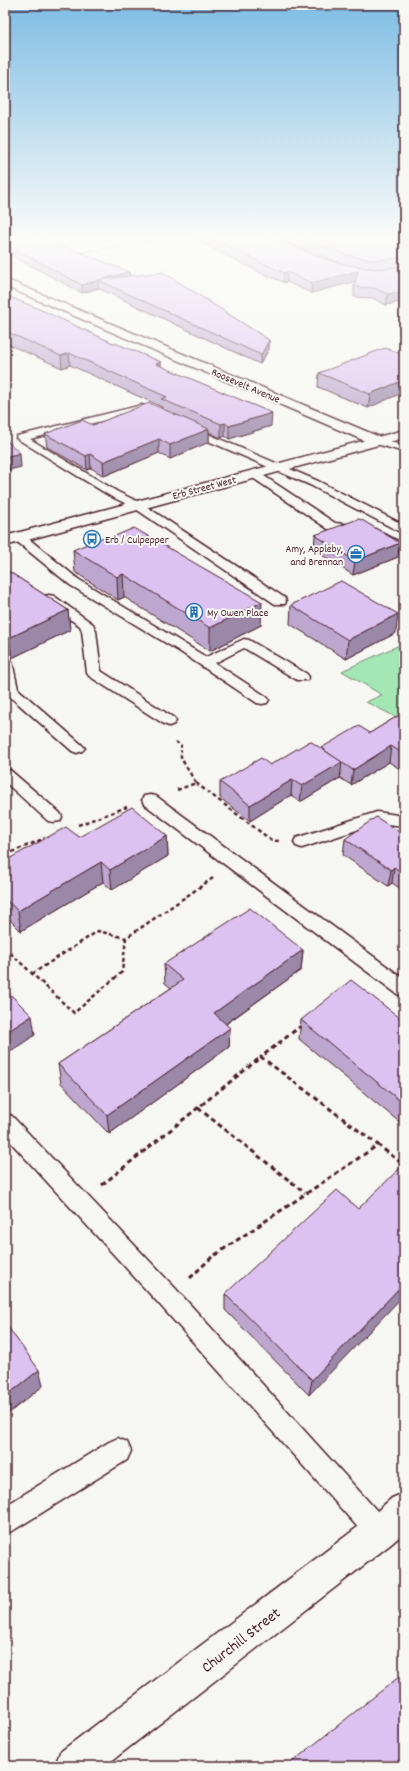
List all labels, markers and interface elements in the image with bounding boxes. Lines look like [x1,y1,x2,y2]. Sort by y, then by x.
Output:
street label: Roosevelt Avenue [208,365,282,409]
street label: Erb Street West [171,473,238,505]
bus stop icon: Erb / Culpepper [82,529,102,549]
place label: Erb / Culpepper [105,533,170,549]
place label: Amy, Appleby, and Brennan [285,542,343,571]
office icon: Amy, Appleby, and Brennan [346,544,366,564]
building icon: My Owen Place [184,602,204,622]
place label: My Owen Place [207,606,268,622]
street label: Churchill Street [197,1603,286,1679]

